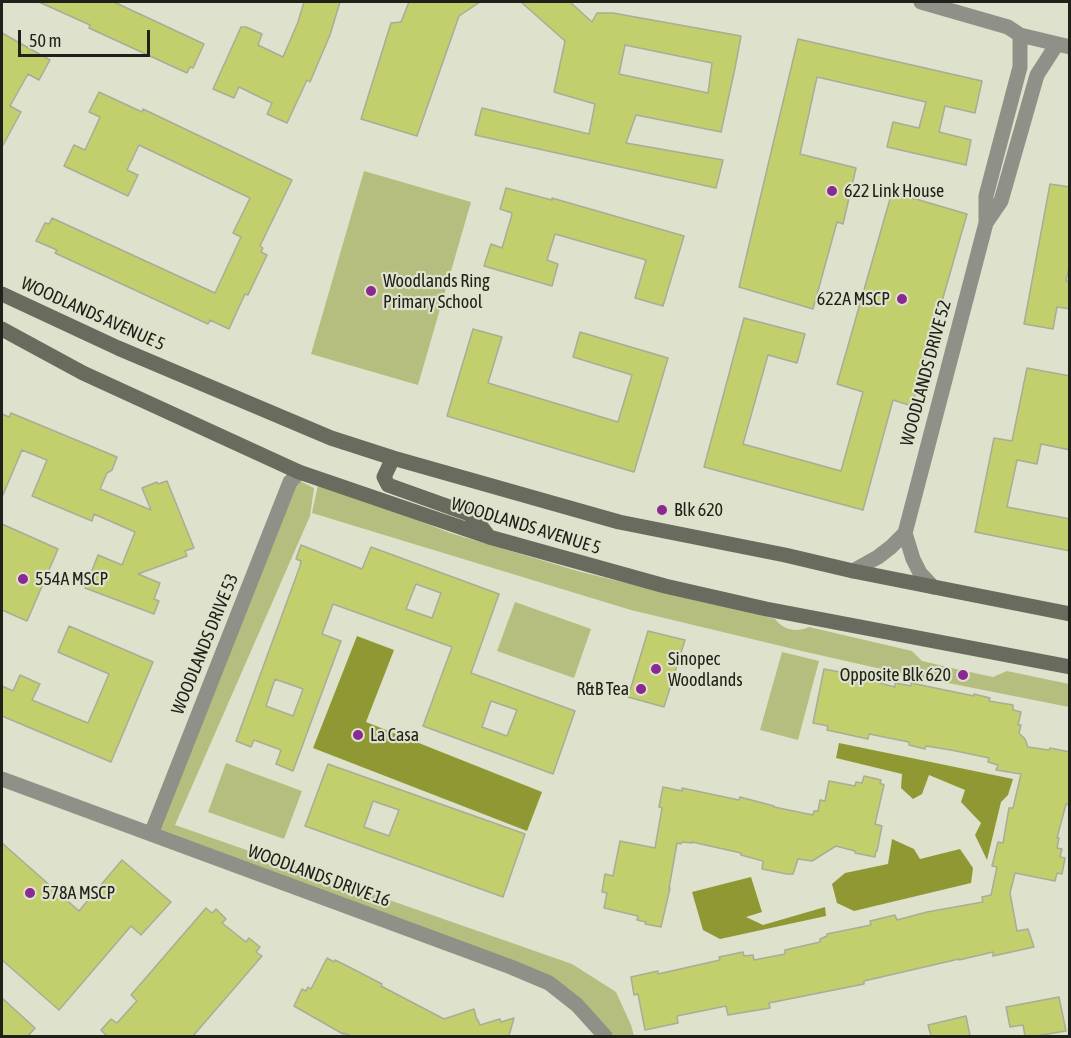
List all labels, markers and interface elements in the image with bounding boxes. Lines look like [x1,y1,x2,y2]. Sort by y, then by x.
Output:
scale bar [21,18,153,56]
text: 50 m [29,30,61,51]
place label: 622 Link House [844,180,944,202]
marker: 622 Link House [825,184,839,198]
place label: Woodlands Ring Primary School [383,270,490,312]
street label: WOODLANDS AVENUE 5 [18,273,168,355]
marker: Woodlands Ring Primary School [364,284,378,298]
place label: 622A MSCP [817,288,890,310]
marker: 622A MSCP [895,292,909,306]
street label: WOODLANDS DRIVE 52 [896,298,956,448]
street label: WOODLANDS AVENUE 5 [449,493,603,559]
place label: Blk 620 [674,499,723,521]
marker: Blk 620 [655,503,669,517]
place label: 554A MSCP [35,568,108,590]
street label: WOODLANDS DRIVE 53 [167,570,243,718]
marker: 554A MSCP [16,572,30,586]
place label: Sinopec Woodlands [668,648,743,690]
marker: Sinopec Woodlands [649,662,663,676]
place label: Opposite Blk 620 [840,664,951,686]
marker: Opposite Blk 620 [956,668,970,682]
place label: R&B Tea [576,678,629,700]
marker: R&B Tea [634,682,648,696]
place label: La Casa [370,724,419,746]
marker: La Casa [351,728,365,742]
street label: WOODLANDS DRIVE 16 [245,840,393,912]
place label: 578A MSCP [42,882,115,904]
marker: 578A MSCP [23,886,37,900]

